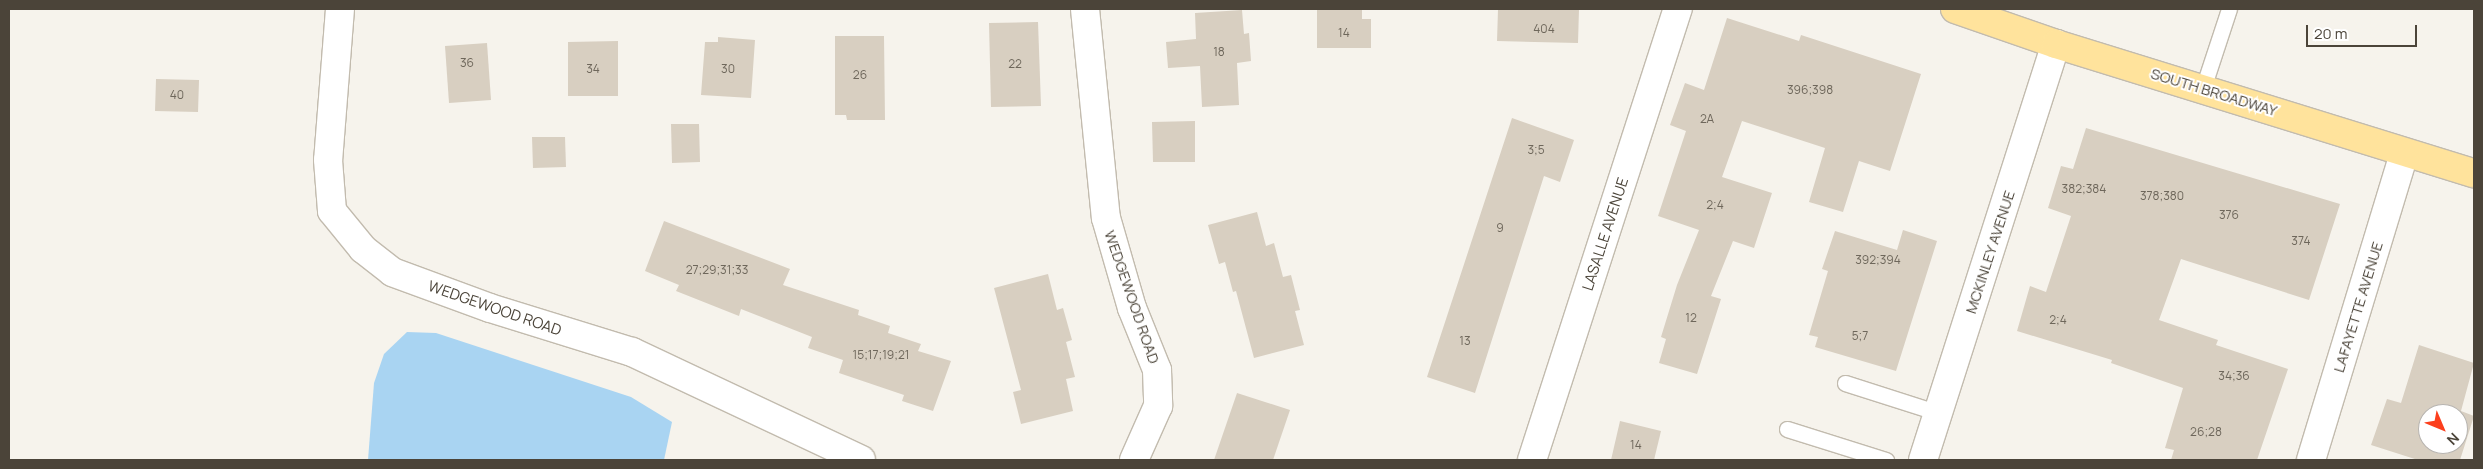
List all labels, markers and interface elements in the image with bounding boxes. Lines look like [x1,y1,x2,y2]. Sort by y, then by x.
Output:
scale bar [2308,15,2419,47]
house number: 404 [1533,22,1555,36]
text: 20 m [2314,23,2347,44]
house number: 14 [1338,26,1350,40]
house number: 18 [1213,45,1225,59]
house number: 36 [460,56,474,70]
house number: 22 [1008,57,1022,71]
house number: 34 [586,62,600,76]
house number: 30 [721,62,735,76]
street label: SOUTH BROADWAY [2149,64,2279,120]
house number: 26 [853,68,867,82]
house number: 396;398 [1787,83,1833,97]
house number: 40 [170,88,184,102]
house number: 2A [1700,112,1714,126]
house number: 3;5 [1527,143,1545,157]
street label: LASALLE AVENUE [1578,175,1632,293]
house number: 382;384 [2062,182,2106,196]
street label: MCKINLEY AVENUE [1962,188,2018,316]
house number: 378;380 [2140,189,2184,203]
house number: 2;4 [1706,198,1724,212]
house number: 376 [2219,208,2239,222]
house number: 9 [1496,221,1504,235]
street label: WEDGEWOOD ROAD [1101,228,1163,366]
house number: 374 [2291,234,2311,248]
street label: LAFAYETTE AVENUE [2330,239,2386,375]
house number: 392;394 [1855,253,1901,267]
house number: 27;29;31;33 [686,263,748,277]
street label: WEDGEWOOD ROAD [426,277,564,339]
house number: 12 [1685,311,1697,325]
house number: 2;4 [2049,313,2067,327]
house number: 5;7 [1852,329,1868,343]
house number: 13 [1459,334,1471,348]
house number: 15;17;19;21 [853,348,909,362]
house number: 34;36 [2218,369,2250,383]
north arrow [2418,404,2468,454]
house number: 26;28 [2190,425,2222,439]
text: N [2443,429,2464,450]
house number: 14 [1630,438,1642,452]

